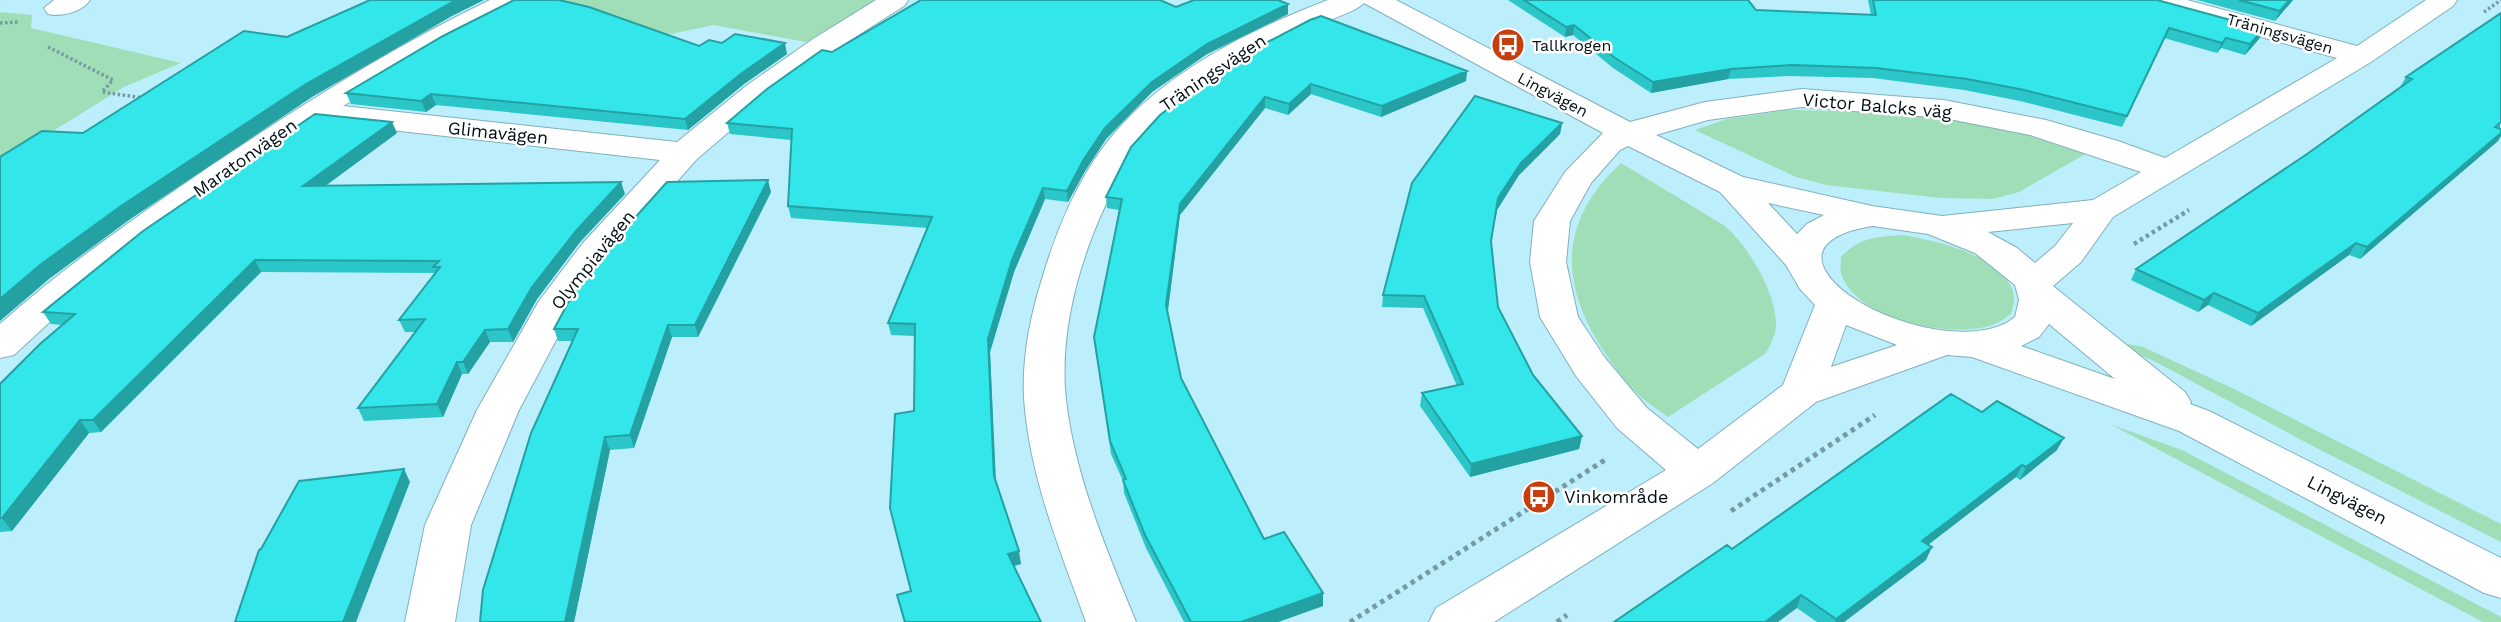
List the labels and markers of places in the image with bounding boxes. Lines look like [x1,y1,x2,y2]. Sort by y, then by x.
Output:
bus stop icon: Tallkrogen [1489,26,1527,64]
place label: Tallkrogen [1532,36,1612,55]
bus stop icon: Vinkområde [1520,478,1558,516]
place label: Vinkområde [1564,486,1668,507]

